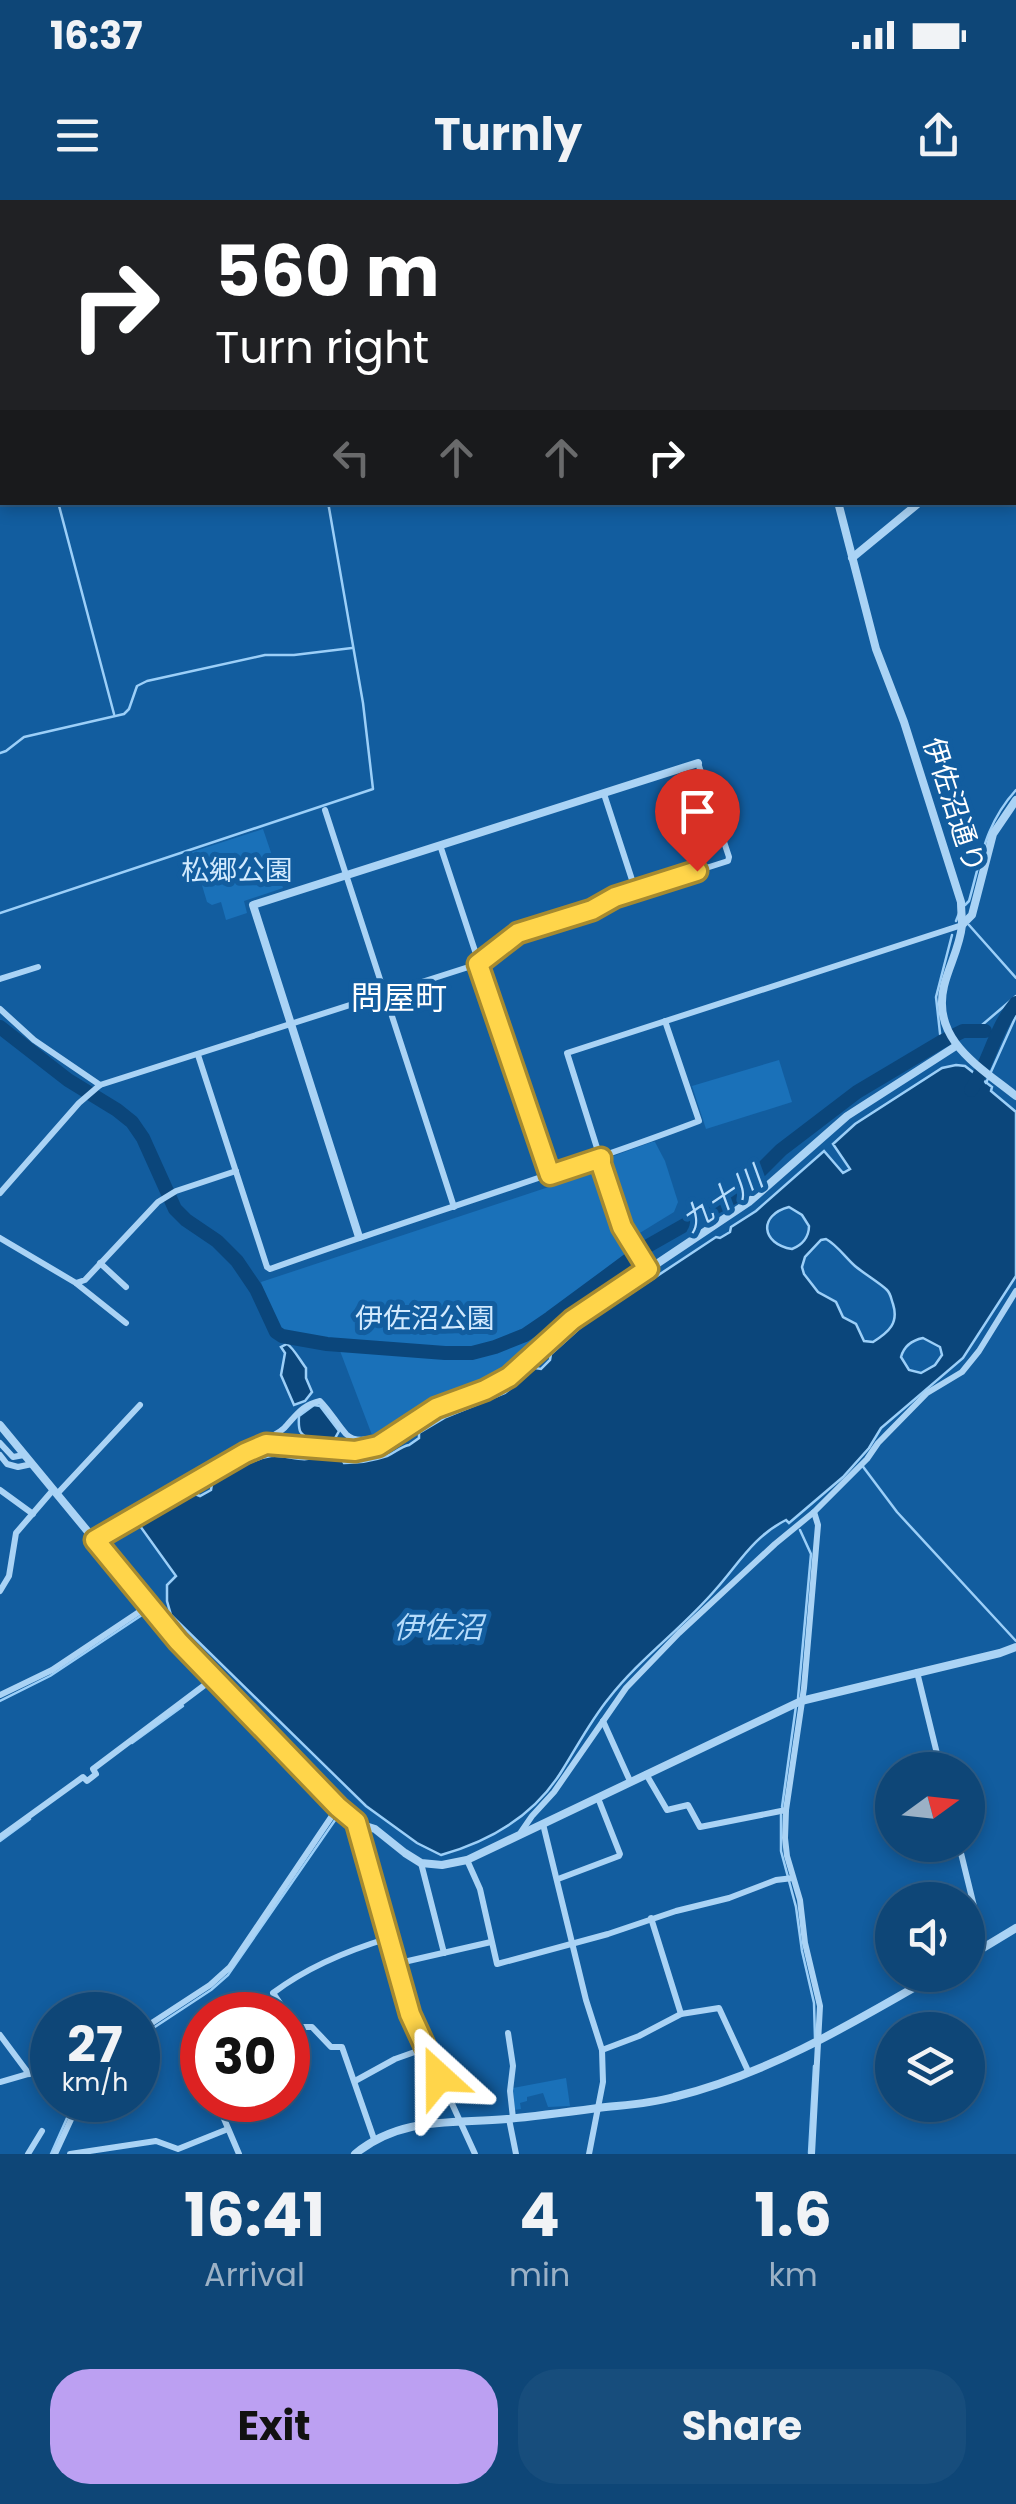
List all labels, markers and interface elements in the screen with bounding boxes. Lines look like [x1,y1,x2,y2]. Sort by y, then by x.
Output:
text: 16:37 [50,9,143,62]
text: Turnly [434,103,582,166]
icon: menu [50,108,105,163]
icon: share [911,108,966,163]
text: 560 m [215,222,440,321]
icon: right [50,240,180,370]
text: Turn right [215,316,429,379]
icon: left [324,430,379,485]
icon: ahead [429,430,484,485]
icon: ahead [534,430,589,485]
icon: right [639,430,694,485]
street label: 伊佐沼通り [914,732,994,878]
pin [655,769,740,872]
icon: arrive [670,784,725,839]
park label: 松郷公園 [181,851,293,890]
district label: 問屋町 [351,975,447,1020]
water label: 九十川 [673,1154,774,1242]
park label: 伊佐沼公園 [355,1299,495,1338]
water label: 伊佐沼 [393,1606,487,1649]
north arrow [875,1752,985,1862]
map controls [875,1752,985,2122]
button: sound [875,1882,985,1992]
speed limit sign: 30 [180,1992,310,2122]
text: 27 [67,2009,123,2080]
button: layers [875,2012,985,2122]
position arrow [387,2025,491,2129]
text: km/h [62,2065,128,2100]
text: 16:41 [184,2173,325,2257]
text: 4 [519,2173,560,2257]
text: 1.6 [754,2173,832,2257]
text: Arrival [204,2252,305,2297]
text: min [509,2252,570,2297]
text: km [768,2252,818,2297]
button: Exit [50,2369,498,2484]
button: Share [518,2369,966,2484]

